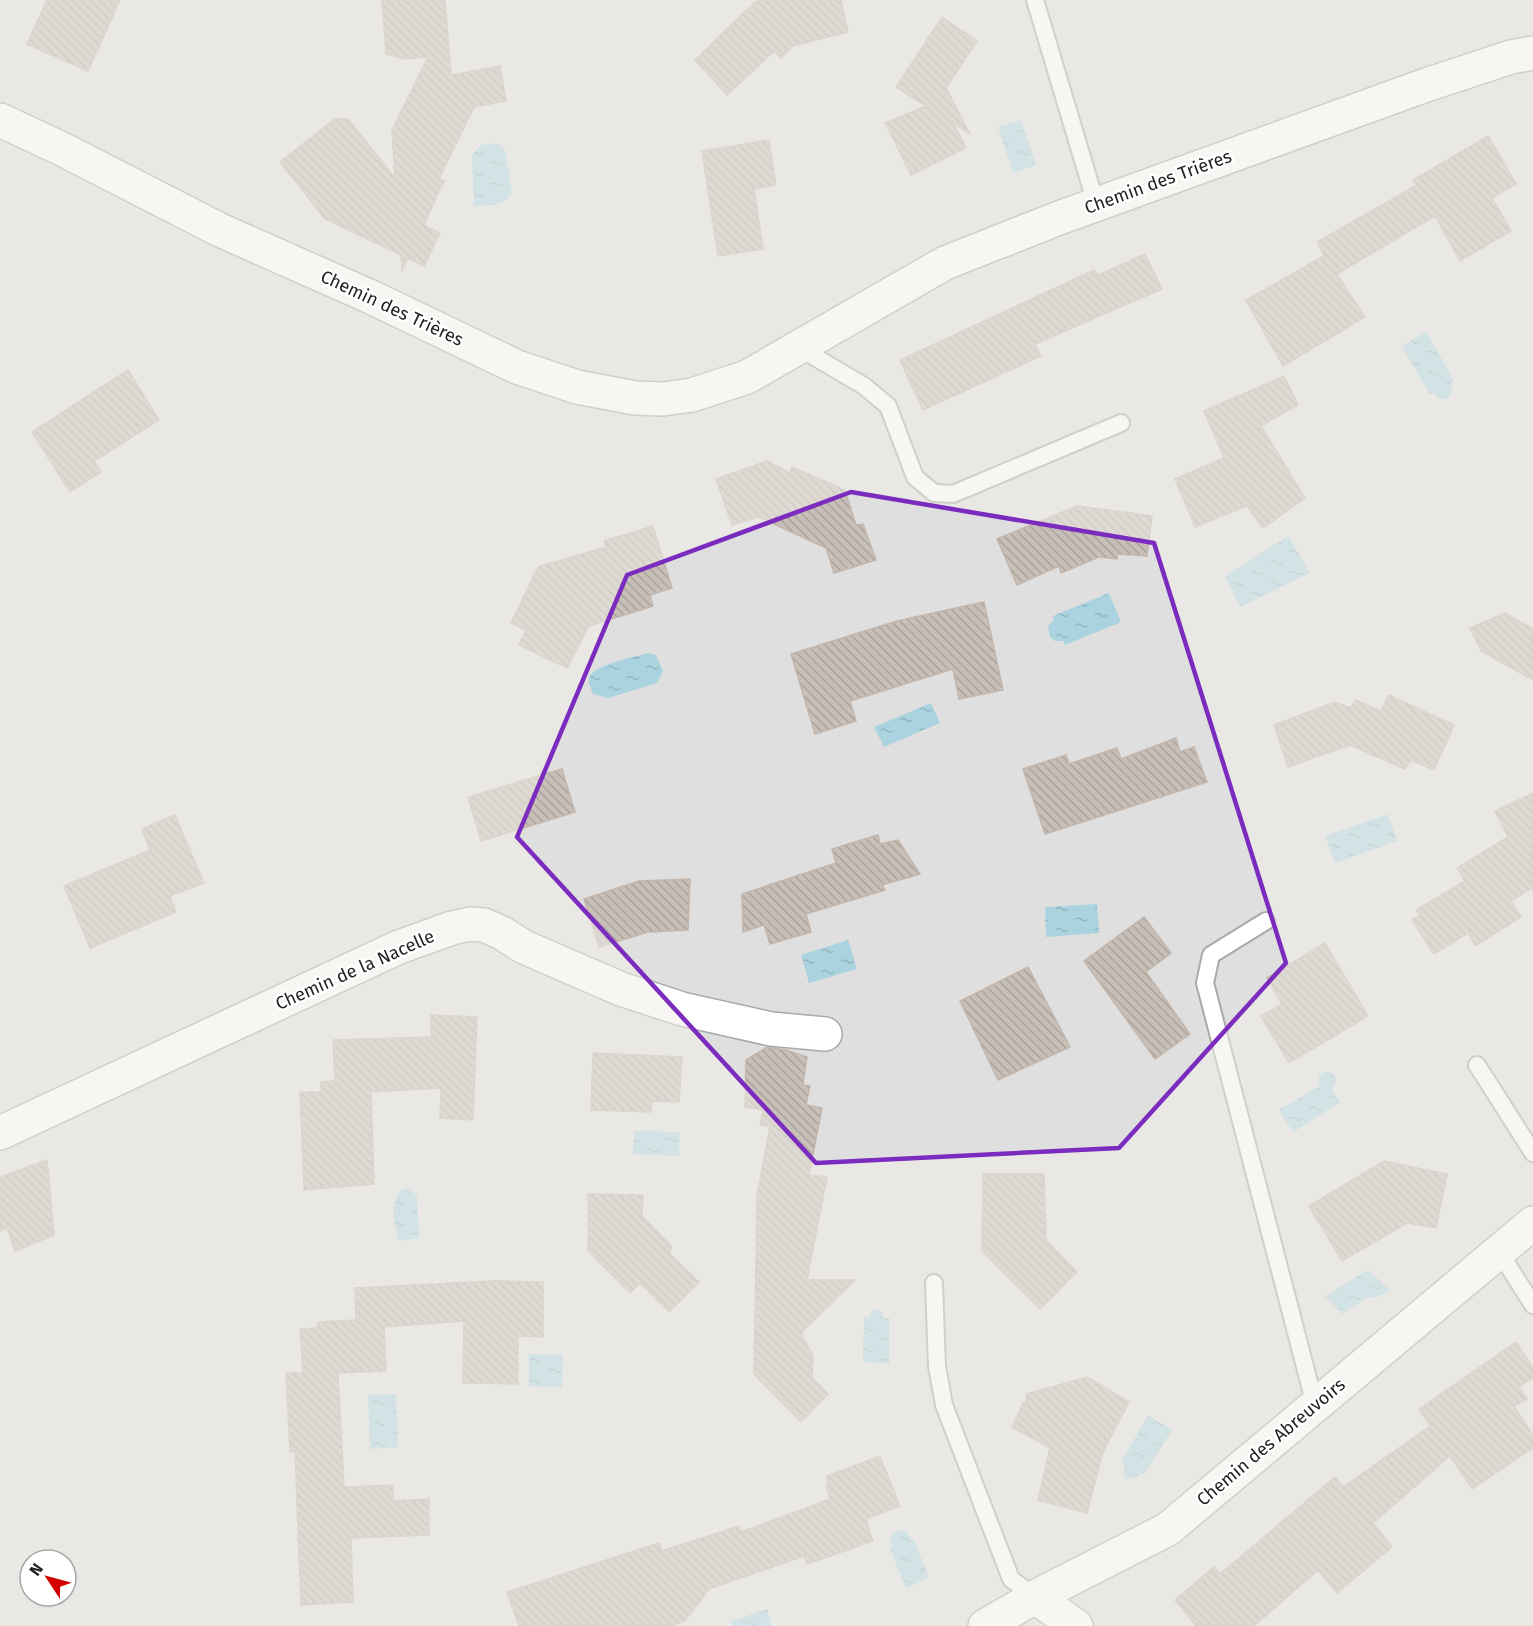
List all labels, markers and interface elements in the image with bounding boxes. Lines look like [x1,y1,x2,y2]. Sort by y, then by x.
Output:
street label: Chemin des Trières [1081,145,1235,219]
street label: Chemin des Trières [317,265,467,351]
street label: Chemin de la Nacelle [272,925,438,1015]
street label: Chemin des Abreuvoirs [1192,1373,1350,1511]
north arrow [18,1548,78,1608]
text: N [25,1560,47,1579]

